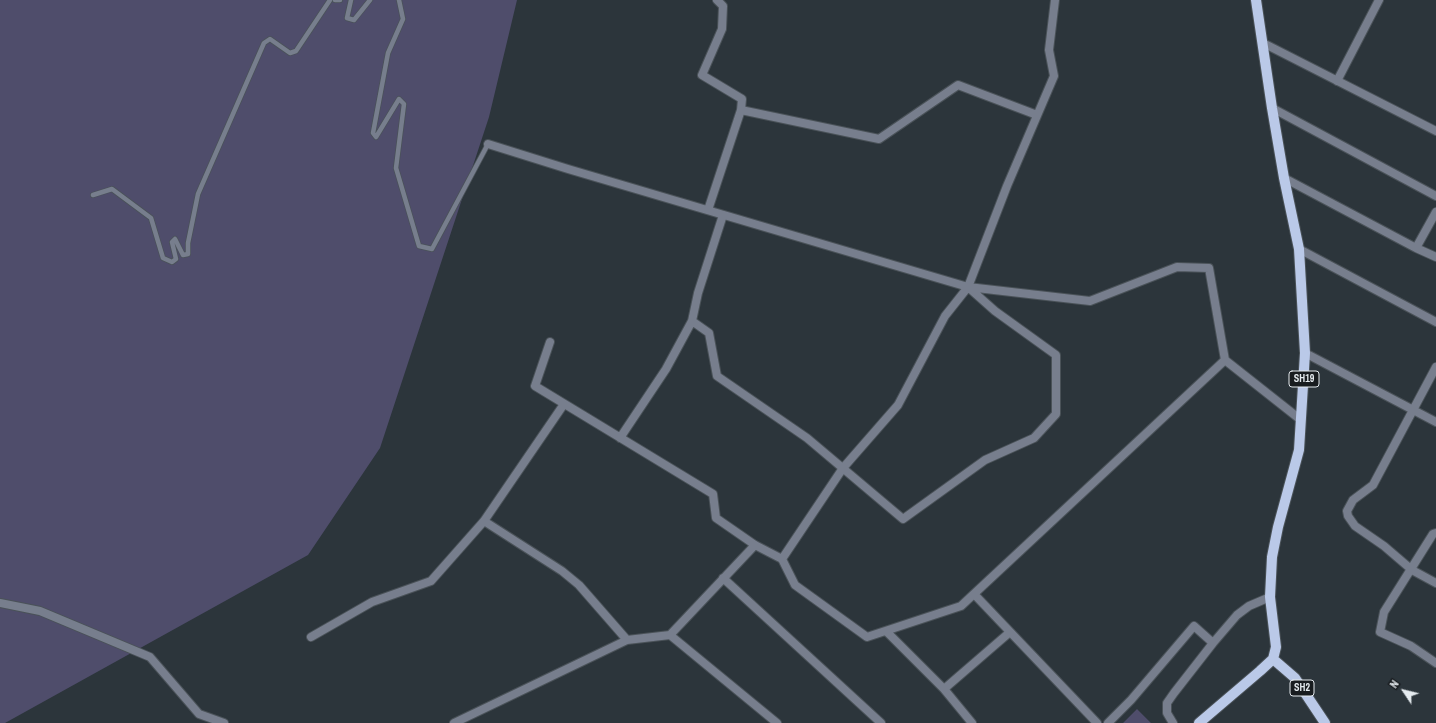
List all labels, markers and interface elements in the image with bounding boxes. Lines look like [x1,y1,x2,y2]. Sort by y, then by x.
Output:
road number: SH19 [1289,371,1319,387]
north arrow [1384,671,1424,711]
text: N [1387,677,1402,691]
road number: SH2 [1290,680,1314,696]

